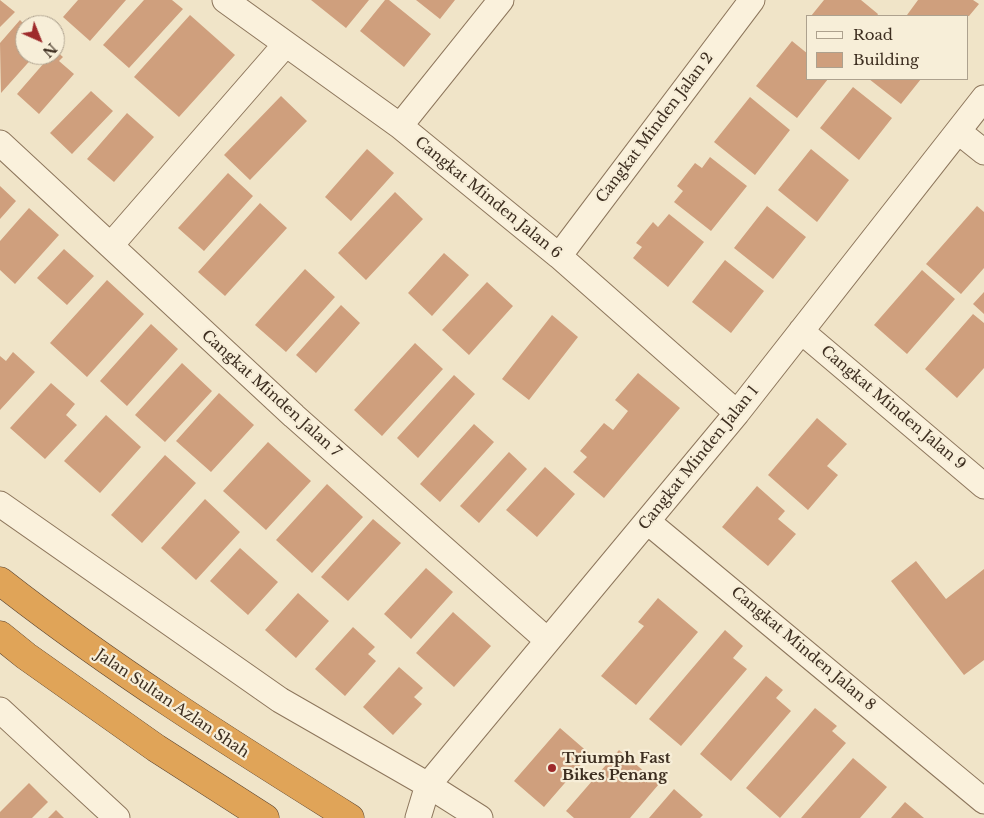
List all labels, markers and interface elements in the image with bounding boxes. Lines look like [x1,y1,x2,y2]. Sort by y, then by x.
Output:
north arrow [15,15,65,65]
legend [806,15,969,80]
text: Road [853,25,893,44]
text: N [39,39,61,61]
street label: Cangkat Minden Jalan 2 [593,49,717,207]
text: Building [853,50,919,69]
street label: Cangkat Minden Jalan 6 [411,133,565,263]
street label: Cangkat Minden Jalan 7 [198,327,344,461]
street label: Cangkat Minden Jalan 9 [817,342,969,474]
street label: Cangkat Minden Jalan 1 [635,382,763,534]
street label: Cangkat Minden Jalan 8 [727,583,879,715]
street label: Jalan Sultan Azlan Shah [92,646,252,762]
place label: Triumph Fast Bikes Penang [562,750,670,785]
marker: Triumph Fast Bikes Penang [546,762,558,774]

